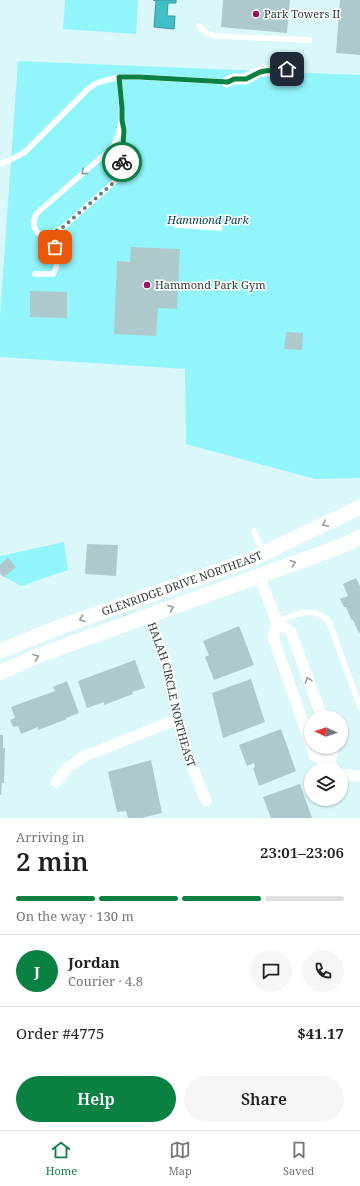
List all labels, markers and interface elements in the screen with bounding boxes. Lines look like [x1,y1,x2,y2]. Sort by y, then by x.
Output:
place label: Park Towers II [264,6,340,21]
marker: Park Towers II [251,9,261,19]
pin [270,52,304,86]
icon: home [276,58,298,80]
courier [102,142,142,182]
icon: bike [111,151,133,173]
one-way arrow [81,167,88,174]
park label: Hammond Park [166,212,249,227]
pin [38,230,72,264]
icon: bag [44,236,66,258]
place label: Hammond Park Gym [155,277,266,292]
marker: Hammond Park Gym [142,280,152,290]
one-way arrow [322,519,329,527]
street label: GLENRIDGE DRIVE NORTHEAST [99,547,265,619]
one-way arrow [289,560,296,568]
one-way arrow [167,605,174,613]
one-way arrow [78,614,85,623]
street label: HALAH CIRCLE NORTHEAST [145,620,200,769]
one-way arrow [32,654,39,662]
one-way arrow [305,677,313,684]
north arrow [304,710,348,754]
map controls [304,710,348,806]
button: layers [304,762,348,806]
text: Arriving in [16,828,85,846]
text: 23:01–23:06 [260,842,344,862]
text: 2 min [16,843,89,879]
text: On the way · 130 m [16,907,134,925]
button: chat [250,950,292,992]
button: phone [302,950,344,992]
text: Jordan [68,952,120,972]
text: J [34,961,40,981]
text: Courier · 4.8 [68,972,143,990]
text: Order #4775 [16,1023,104,1043]
text: $41.17 [297,1023,344,1043]
button: Help [16,1076,176,1122]
button: Share [184,1076,344,1122]
tab: Home [46,1139,77,1178]
tab: Map [168,1139,192,1178]
tab: Saved [283,1139,314,1178]

